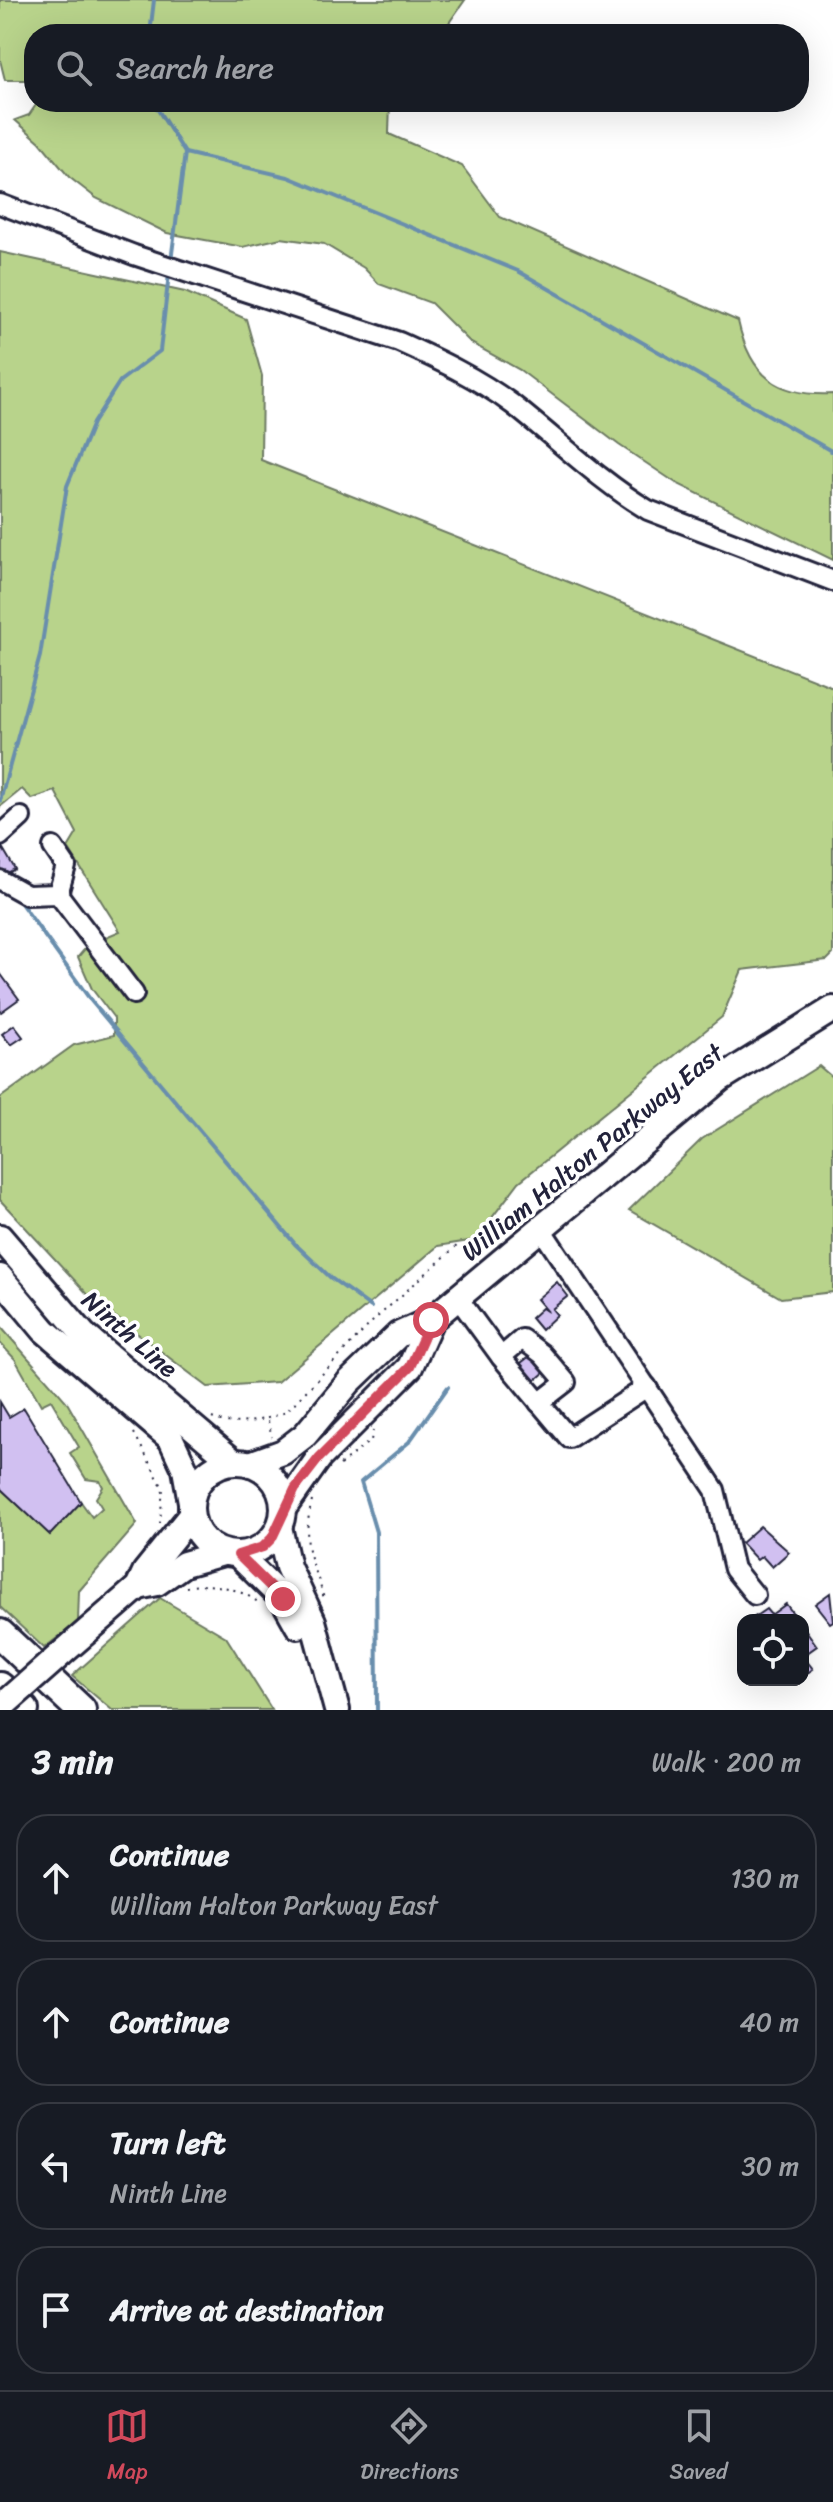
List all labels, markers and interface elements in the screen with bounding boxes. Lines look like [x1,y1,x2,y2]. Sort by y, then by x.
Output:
search box [24,24,809,112]
text: Search here [116,41,274,95]
icon: search [52,46,96,90]
street label: William Halton Parkway East [450,1030,735,1273]
street label: Ninth Line [71,1278,189,1390]
route start [413,1302,449,1338]
route end [265,1581,301,1617]
map controls [737,1614,809,1686]
button: locate [737,1614,809,1686]
text: 3 min [32,1732,113,1792]
text: Walk · 200 m [652,1739,801,1785]
text: Continue [110,1828,229,1882]
text: 130 m [730,1855,799,1901]
icon: ahead [34,1856,78,1900]
text: William Halton Parkway East [110,1882,438,1928]
text: Continue [110,1995,229,2049]
text: 40 m [740,1999,799,2045]
icon: ahead [34,2000,78,2044]
text: Turn left [110,2116,226,2170]
text: 30 m [742,2143,799,2189]
icon: left [34,2144,78,2188]
text: Ninth Line [110,2170,227,2216]
text: Arrive at destination [110,2283,384,2337]
icon: arrive [34,2288,78,2332]
tab: Map [105,2404,149,2491]
tab: Directions [360,2404,459,2491]
tab: Saved [670,2404,728,2491]

